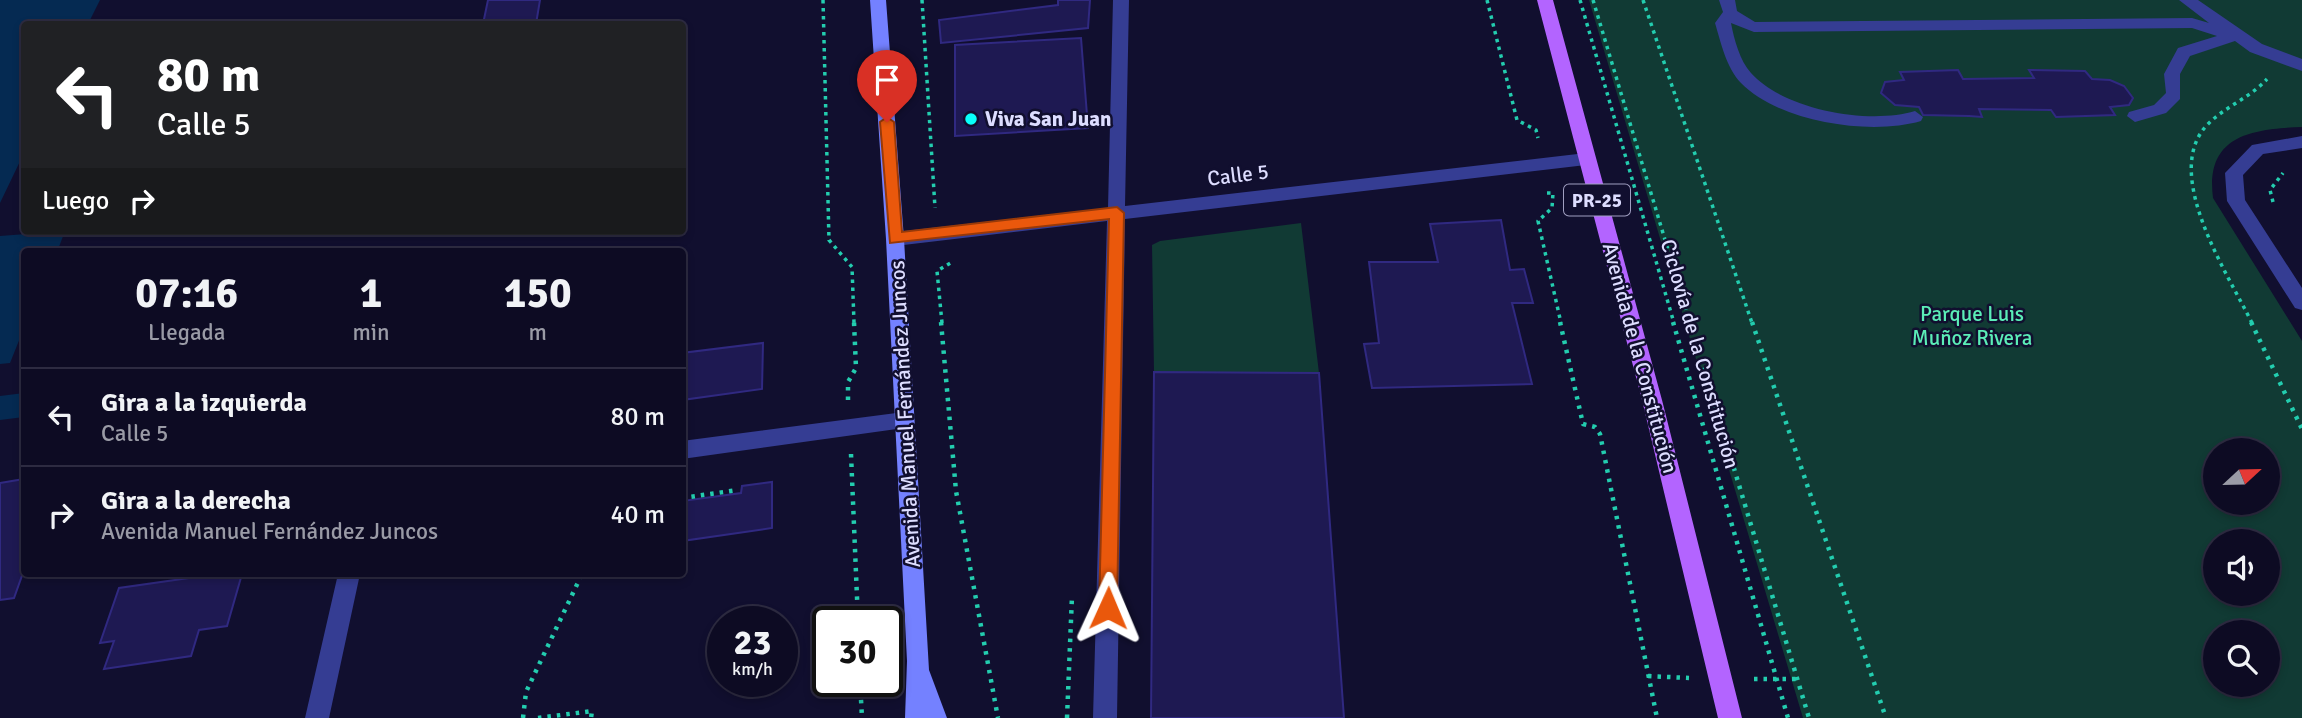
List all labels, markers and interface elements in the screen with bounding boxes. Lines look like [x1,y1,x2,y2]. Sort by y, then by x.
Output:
text: 80 m [157,45,260,105]
icon: left [42,49,133,140]
pin [857,50,917,122]
icon: arrive [868,61,906,99]
text: Calle 5 [157,105,251,144]
place label: Viva San Juan [985,106,1112,132]
marker: Viva San Juan [963,111,979,127]
street label: Calle 5 [1206,158,1270,192]
icon: right [123,182,161,220]
road number: PR-25 [1564,184,1630,216]
text: Luego [42,185,109,217]
street label: Ciclovía de la Constitución [1655,236,1745,472]
street label: Avenida de la Constitución [1597,240,1683,476]
street label: Avenida Manuel Fernández Juncos [884,260,926,568]
text: 07:16 [135,268,238,319]
text: 1 [360,268,382,319]
text: 150 [504,268,572,319]
park label: Parque Luis Muñoz Rivera [1912,301,2032,351]
text: Llegada [148,318,225,347]
text: min [352,318,390,347]
text: m [529,318,547,347]
text: Gira a la izquierda [101,387,307,419]
icon: left [42,398,80,436]
text: 80 m [610,401,665,433]
text: Calle 5 [101,419,168,448]
north arrow [2203,438,2280,514]
map controls [2203,438,2280,697]
text: Gira a la derecha [101,485,291,517]
icon: right [42,496,80,534]
text: 40 m [610,499,665,531]
text: Avenida Manuel Fernández Juncos [101,517,438,546]
button: sound [2203,529,2280,606]
position arrow [1071,571,1145,645]
speed limit sign: 30 [812,606,903,697]
button: search [2203,620,2280,697]
text: 23 [734,621,771,664]
text: km/h [732,658,773,680]

